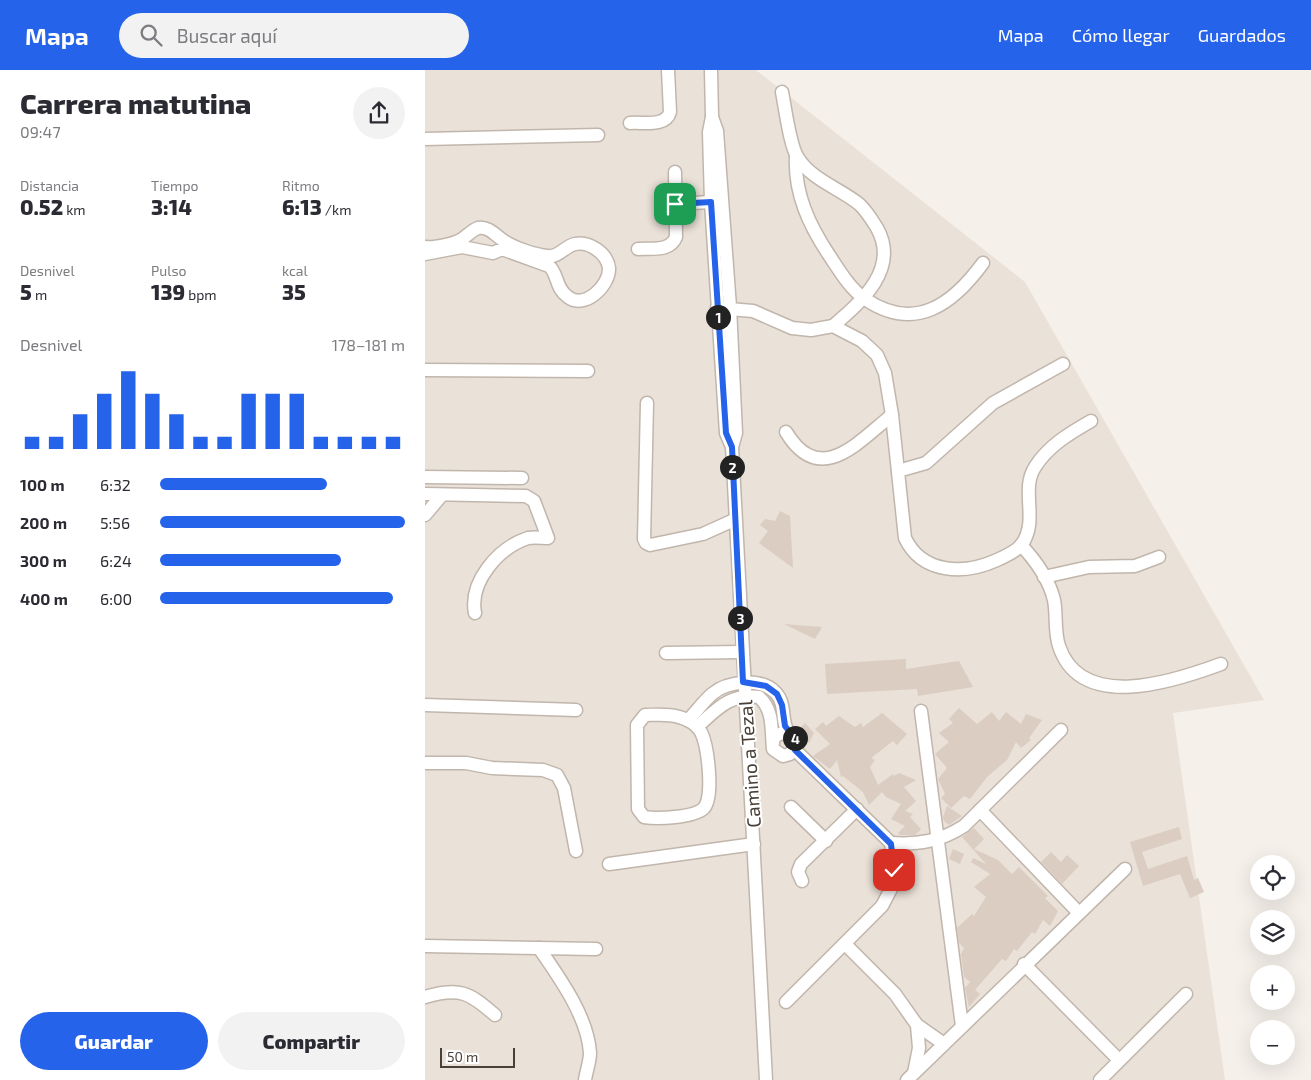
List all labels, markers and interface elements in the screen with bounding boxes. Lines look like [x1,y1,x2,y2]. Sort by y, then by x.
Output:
search box [119,13,469,58]
text: Mapa [25,21,89,50]
icon: search [137,21,165,49]
text: Buscar aquí [177,24,277,47]
text: Mapa [998,24,1044,46]
text: Cómo llegar [1072,24,1170,46]
text: Guardados [1198,24,1286,46]
text: Carrera matutina [20,86,251,120]
button: share [353,87,405,139]
text: 09:47 [20,122,61,141]
text: Distancia [20,177,79,194]
text: Tiempo [151,177,198,194]
text: Ritmo [282,177,320,194]
pin [654,183,696,225]
icon: arrive [661,190,689,218]
text: 0.52 [20,194,63,219]
text: 3:14 [151,194,192,219]
text: 6:13 [282,194,322,219]
text: km [63,201,86,218]
text: /km [322,201,351,218]
text: Desnivel [20,262,75,279]
text: Pulso [151,262,186,279]
text: kcal [282,262,308,279]
text: 5 [20,279,32,304]
text: 139 [151,279,185,304]
text: 35 [282,279,306,304]
text: m [32,286,47,303]
text: bpm [185,286,217,303]
pin: 1 [705,304,731,330]
text: 1 [715,309,722,326]
text: Desnivel [20,335,82,354]
text: 178–181 m [332,335,405,354]
pin: 2 [719,454,745,480]
text: 2 [728,459,737,476]
text: 100 m [20,475,65,494]
text: 6:32 [100,475,131,494]
text: 200 m [20,513,67,532]
text: 5:56 [100,513,130,532]
text: 300 m [20,551,67,570]
text: 6:24 [100,551,132,570]
text: 400 m [20,589,68,608]
text: 6:00 [100,589,132,608]
pin: 3 [727,606,753,630]
text: 3 [737,610,744,627]
street label: Camino a Tezal [733,699,765,829]
pin: 4 [783,726,807,750]
text: 4 [791,730,800,747]
pin [873,849,915,891]
map controls [1250,855,1295,1065]
button: locate [1250,855,1295,900]
icon: check [880,856,908,884]
button: layers [1250,910,1295,955]
button: + [1250,965,1295,1010]
button: Guardar [20,1012,208,1070]
button: Compartir [218,1012,405,1070]
button: − [1250,1020,1295,1065]
scale bar [440,1045,515,1068]
text: 50 m [447,1048,478,1065]

